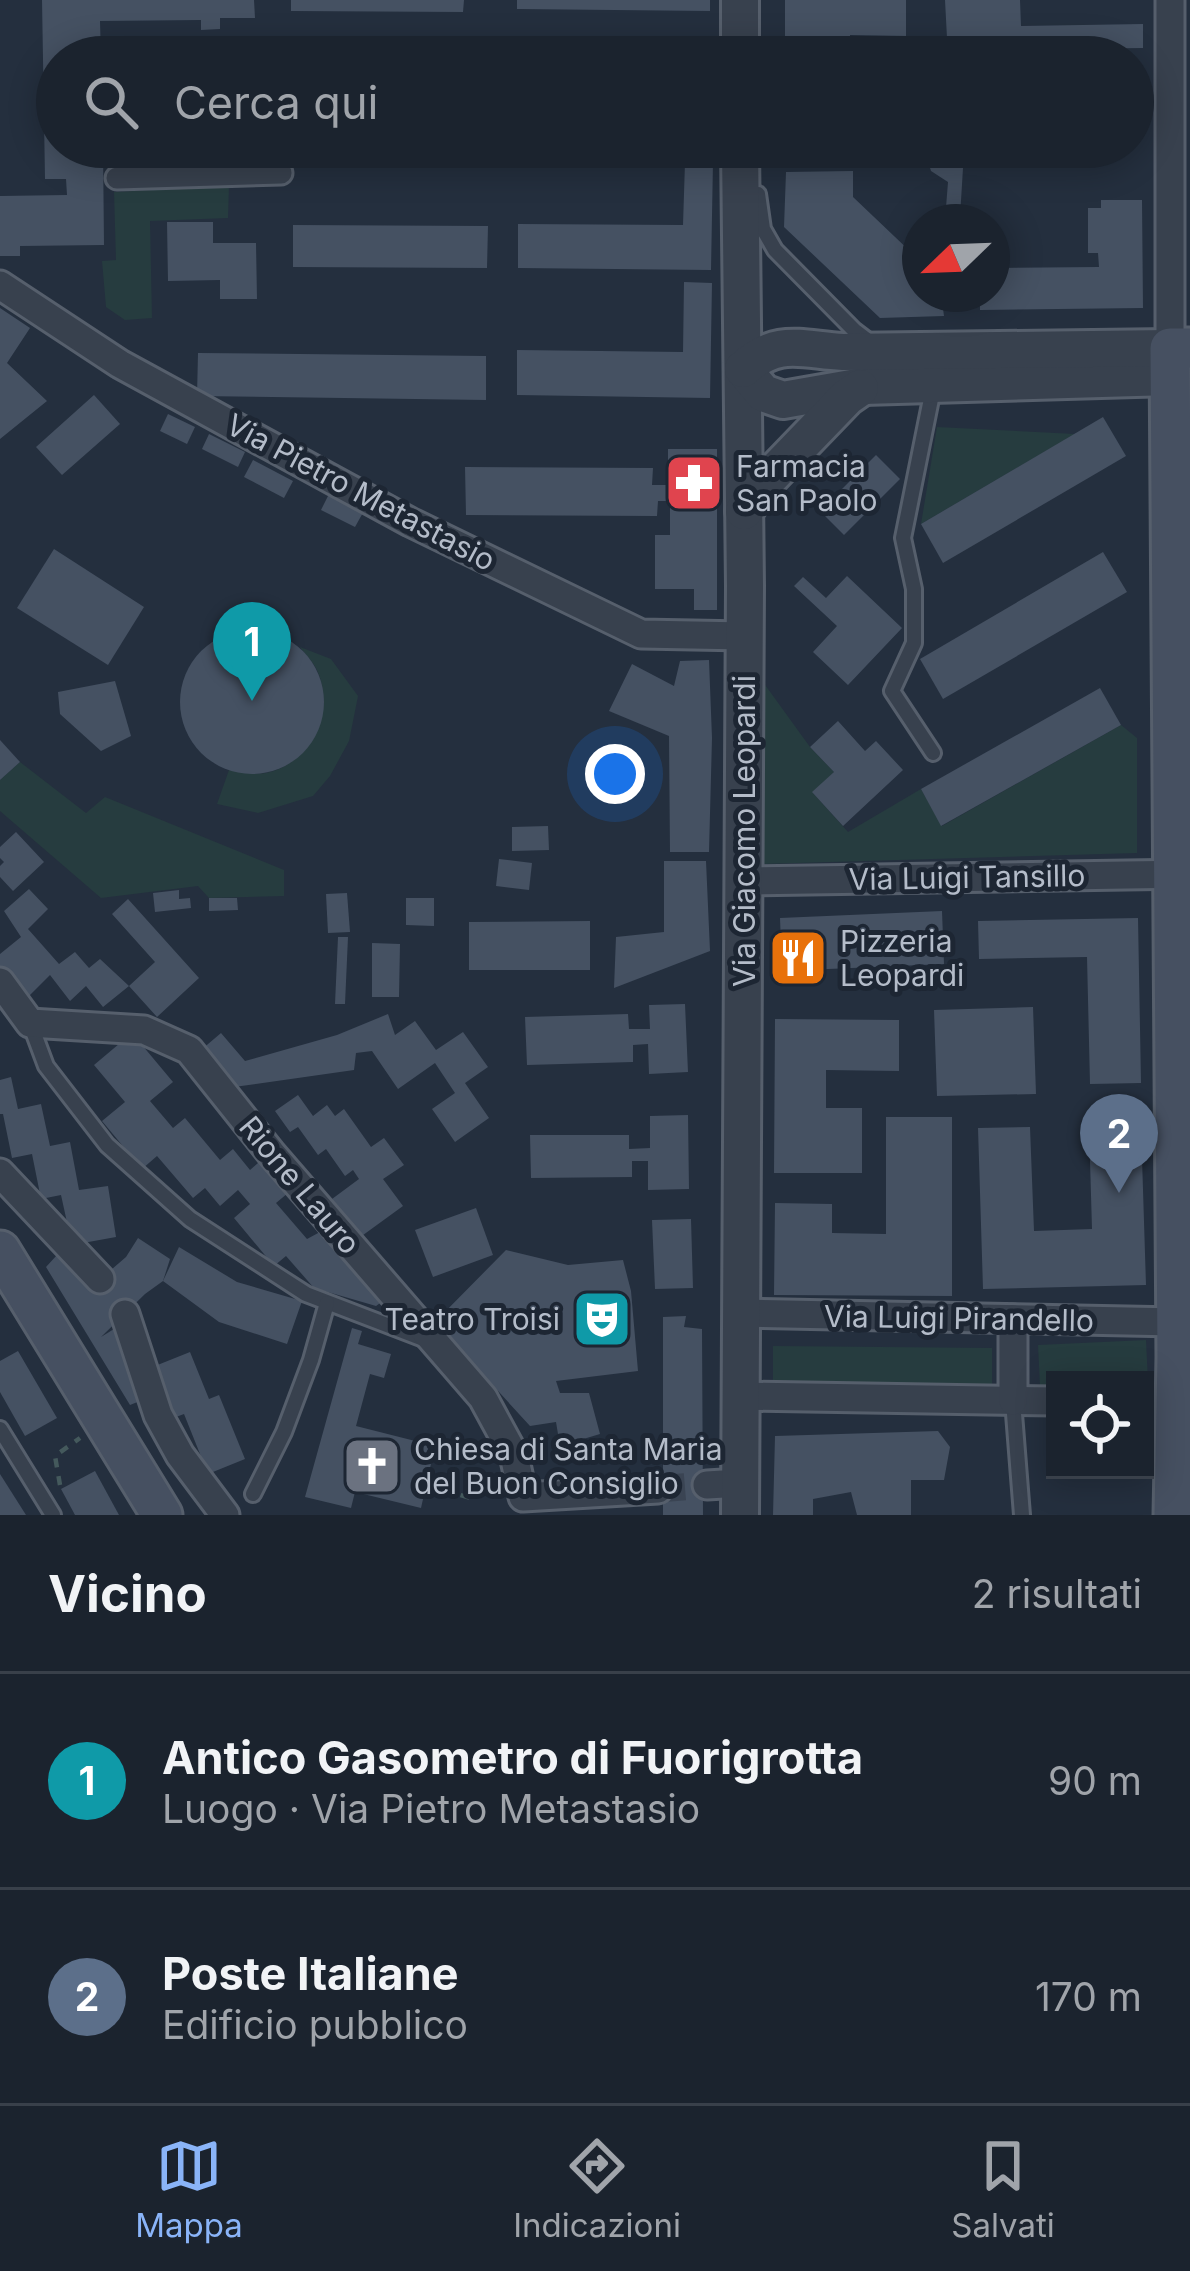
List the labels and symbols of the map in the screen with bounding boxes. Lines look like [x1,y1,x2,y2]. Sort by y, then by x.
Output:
north arrow [902,204,1010,312]
street label: Via Pietro Metastasio [220,406,502,578]
place label: Farmacia San Paolo [736,448,878,518]
pharmacy icon: Farmacia San Paolo [663,452,725,514]
pin: 1 [213,602,291,701]
street label: Via Giacomo Leopardi [726,675,762,987]
your location [585,744,645,804]
street label: Via Luigi Tansillo [848,857,1086,897]
place label: Pizzeria Leopardi [840,923,964,993]
restaurant icon: Pizzeria Leopardi [767,927,829,989]
pin: 2 [1080,1094,1158,1193]
street label: Rione Lauro [232,1109,368,1261]
theatre icon: Teatro Troisi [571,1288,633,1350]
street label: Via Luigi Pirandello [824,1298,1094,1338]
place label: Teatro Troisi [384,1301,560,1337]
place label: Chiesa di Santa Maria del Buon Consiglio [414,1431,722,1501]
church icon: Chiesa di Santa Maria del Buon Consiglio [341,1435,403,1497]

